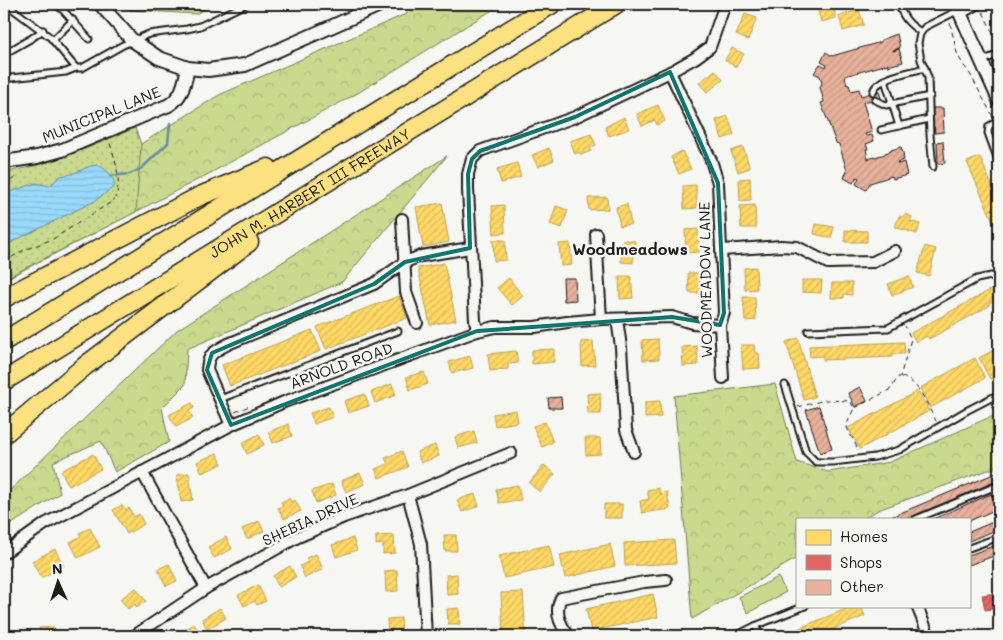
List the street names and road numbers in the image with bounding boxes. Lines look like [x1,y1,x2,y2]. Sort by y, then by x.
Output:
street label: MUNICIPAL LANE [39,81,163,147]
street label: JOHN M. HARBERT III FREEWAY [205,123,414,262]
street label: WOODMEADOW LANE [694,201,716,358]
street label: ARNOLD ROAD [287,337,395,393]
street label: SHEBIA DRIVE [259,488,362,550]

